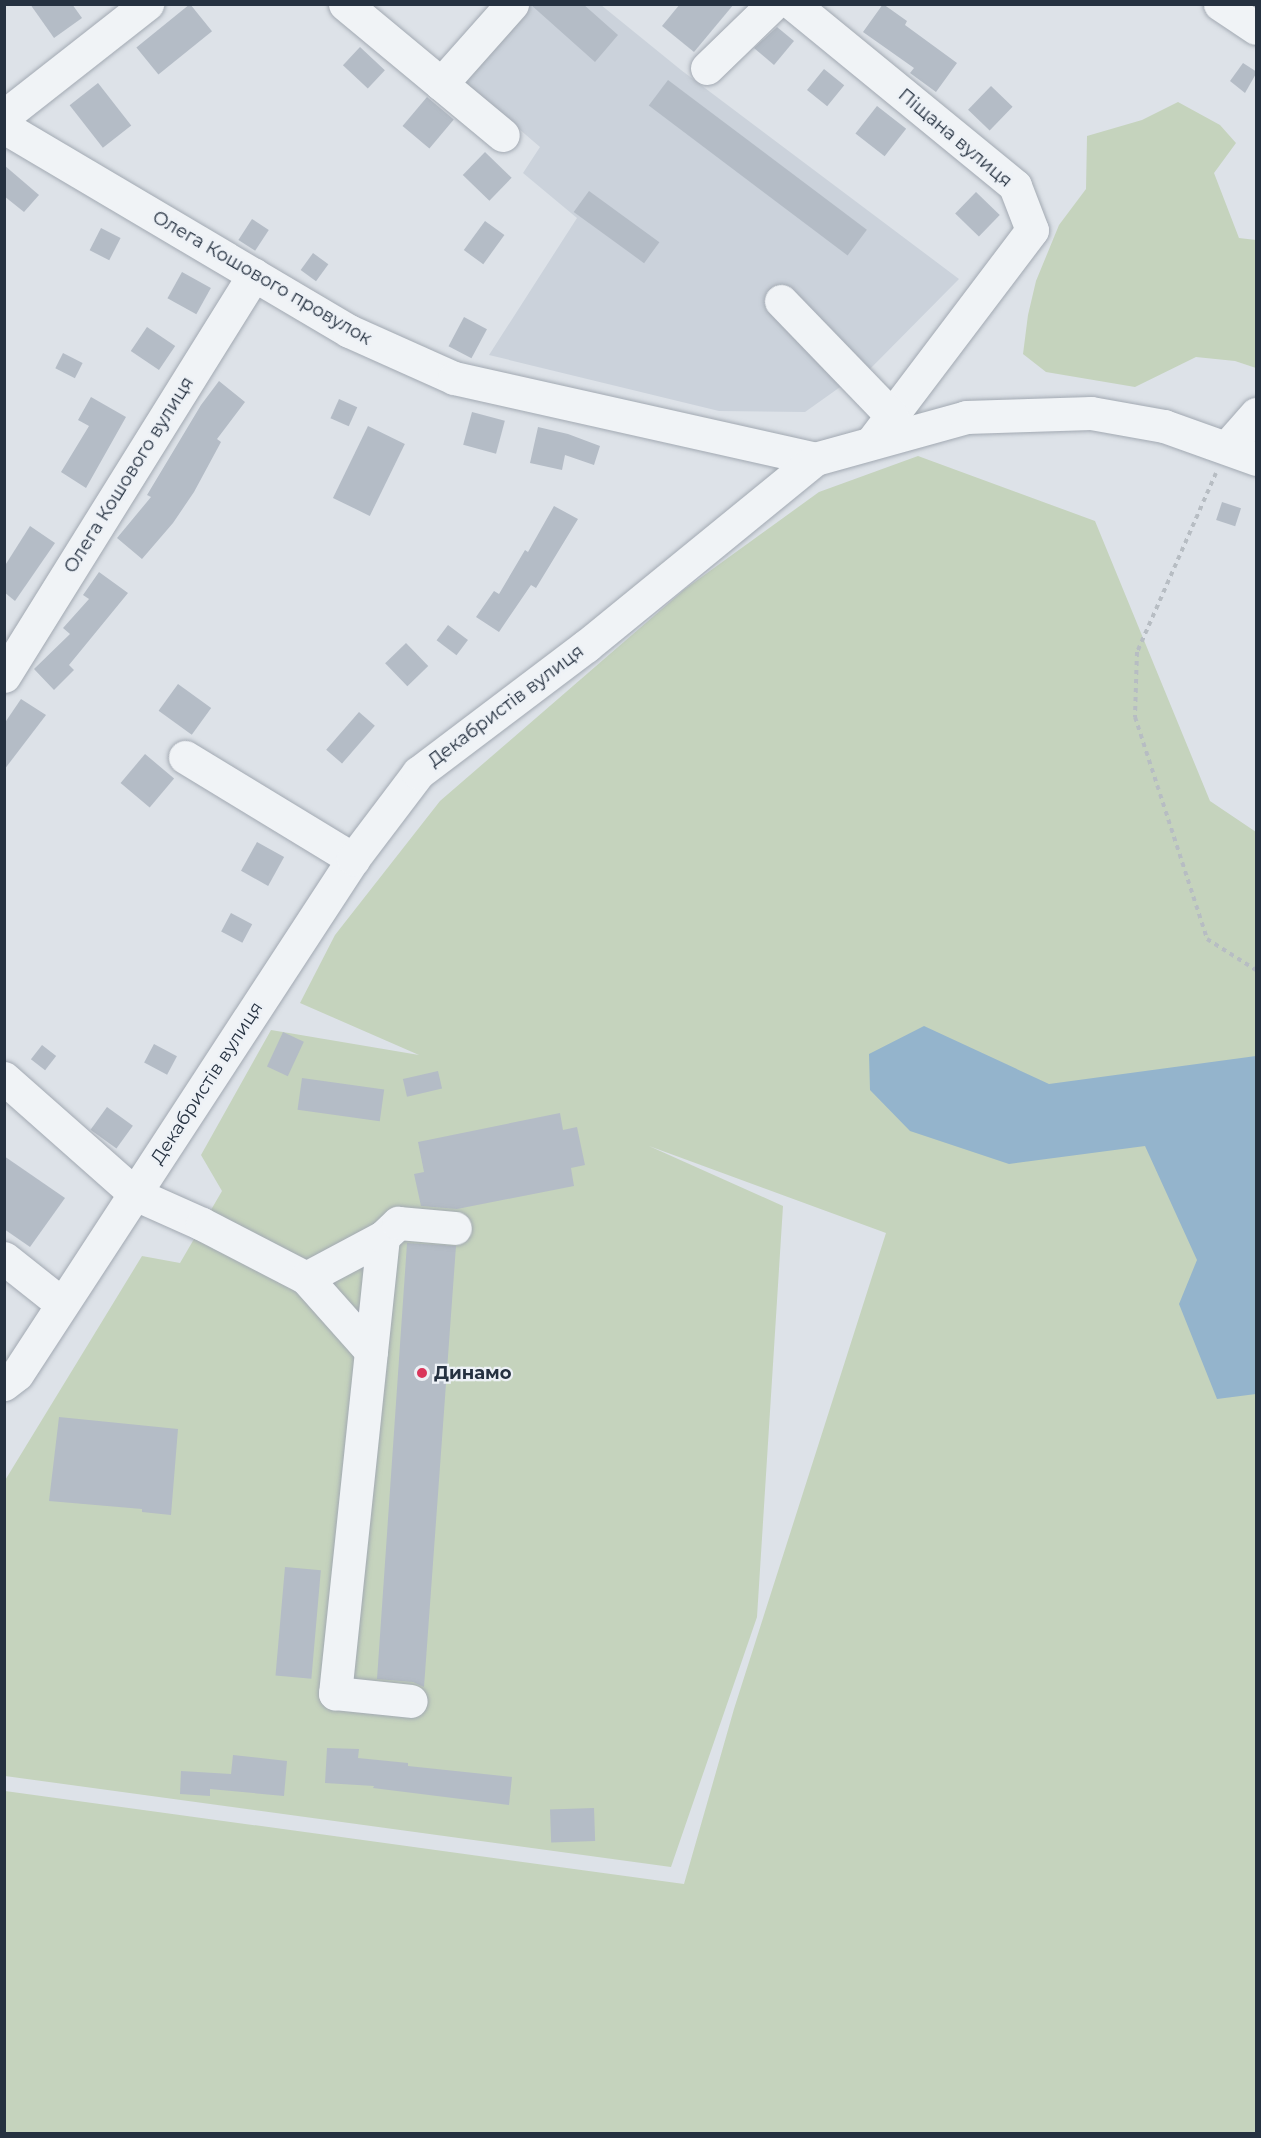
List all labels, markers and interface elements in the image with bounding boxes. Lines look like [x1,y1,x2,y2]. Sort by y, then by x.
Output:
street label: Піщана вулиця [894,84,1016,192]
street label: Олега Кошового провулок [149,206,375,350]
street label: Олега Кошового вулиця [60,373,198,577]
street label: Декабристів вулиця [424,640,588,772]
street label: Декабристів вулиця [146,998,268,1168]
place label: Динамо [434,1362,512,1384]
marker: Динамо [415,1366,429,1380]

